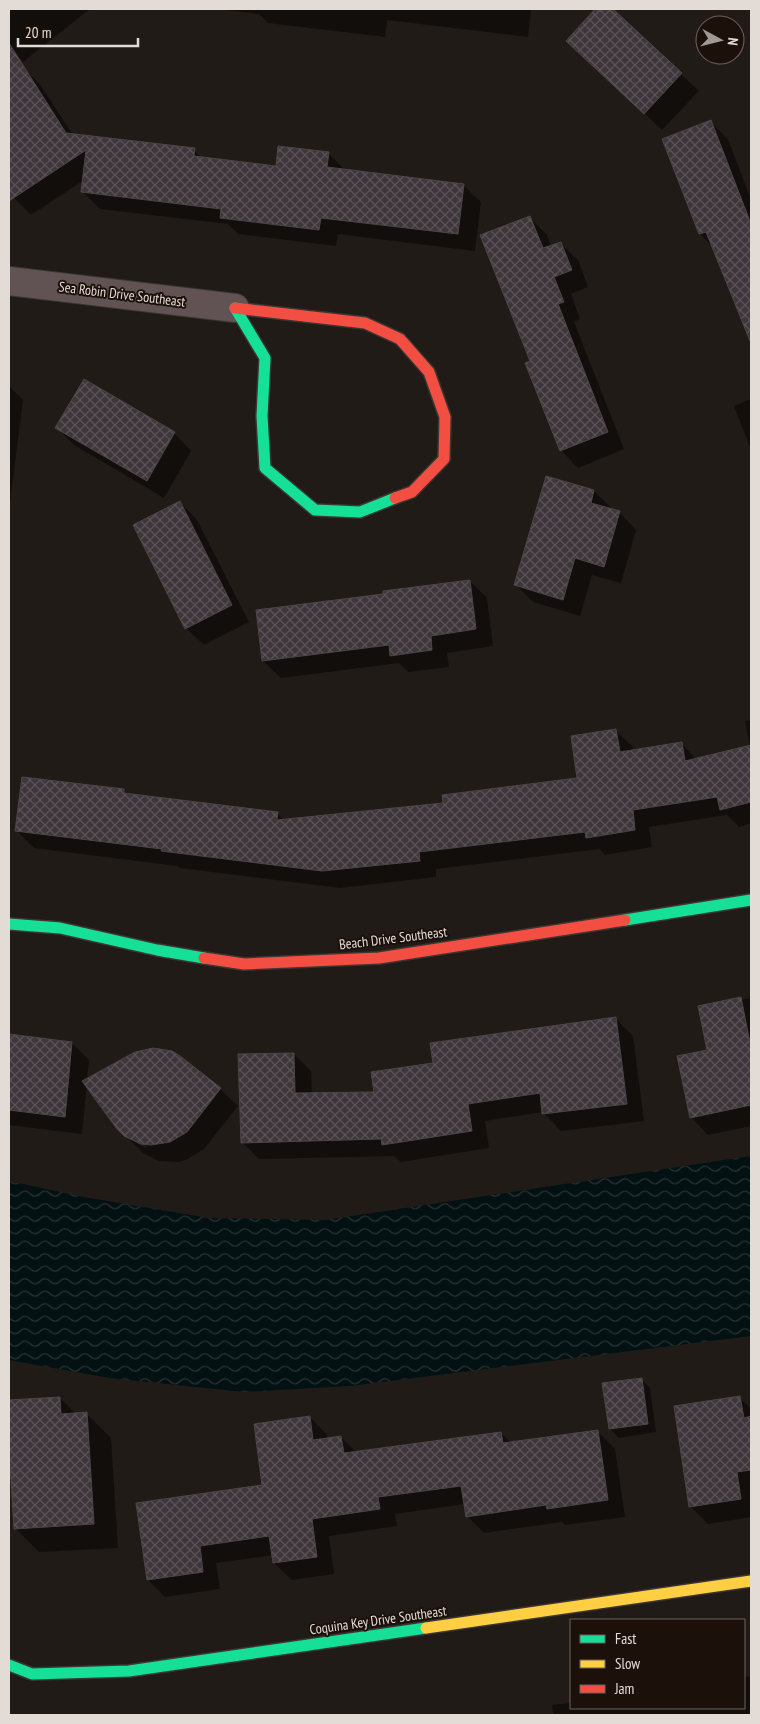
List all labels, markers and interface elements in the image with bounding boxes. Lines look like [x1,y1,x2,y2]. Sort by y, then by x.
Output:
scale bar [18,15,138,47]
north arrow [695,15,745,65]
text: 20 m [25,23,51,42]
text: N [724,37,742,46]
street label: Sea Robin Drive Southeast [58,277,186,311]
street label: Beach Drive Southeast [338,922,448,954]
street label: Coquina Key Drive Southeast [308,1601,448,1639]
legend [570,1619,745,1709]
text: Fast [615,1629,636,1648]
text: Slow [615,1654,640,1673]
text: Jam [614,1679,634,1698]

